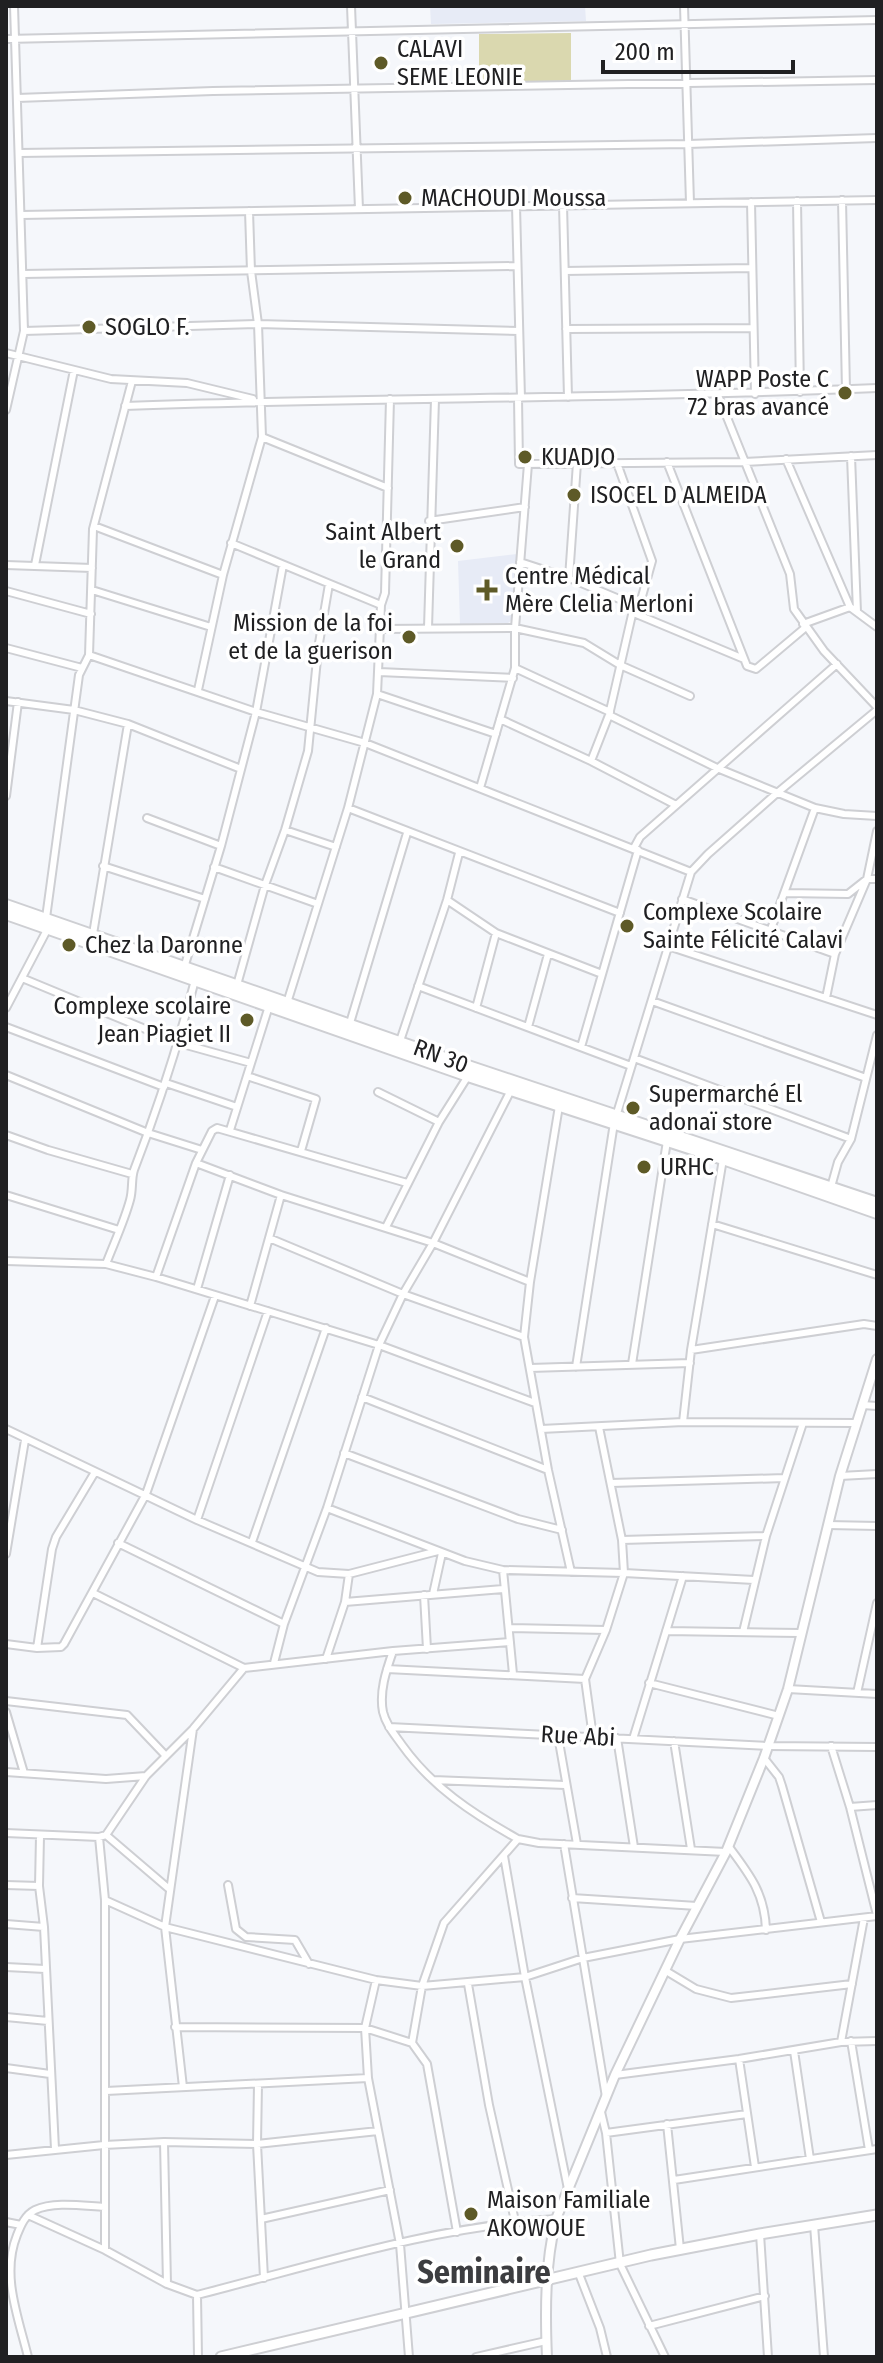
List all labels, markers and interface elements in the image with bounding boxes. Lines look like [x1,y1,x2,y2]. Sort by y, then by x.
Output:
scale bar [603,24,793,74]
place label: CALAVI SEME LEONIE [397,35,523,91]
text: 200 m [615,38,675,66]
marker: CALAVI SEME LEONIE [372,54,390,72]
place label: MACHOUDI Moussa [421,184,606,212]
marker: MACHOUDI Moussa [396,189,414,207]
place label: SOGLO F. [105,313,190,341]
marker: SOGLO F. [80,318,98,336]
place label: WAPP Poste C 72 bras avancé [688,365,829,421]
marker: WAPP Poste C 72 bras avancé [836,384,854,402]
place label: KUADJO [541,443,615,471]
marker: KUADJO [516,448,534,466]
place label: ISOCEL D ALMEIDA [590,481,767,509]
marker: ISOCEL D ALMEIDA [565,486,583,504]
place label: Saint Albert le Grand [325,518,441,574]
marker: Saint Albert le Grand [448,537,466,555]
place label: Centre Médical Mère Clelia Merloni [505,562,694,618]
marker: Centre Médical Mère Clelia Merloni [476,579,498,601]
place label: Mission de la foi et de la guerison [228,609,393,665]
marker: Mission de la foi et de la guerison [400,628,418,646]
place label: Complexe Scolaire Sainte Félicité Calavi [643,898,843,954]
marker: Complexe Scolaire Sainte Félicité Calavi [618,917,636,935]
place label: Chez la Daronne [85,931,243,959]
marker: Chez la Daronne [60,936,78,954]
place label: Complexe scolaire Jean Piagiet II [54,992,231,1048]
marker: Complexe scolaire Jean Piagiet II [238,1011,256,1029]
street label: RN 30 [410,1033,472,1079]
place label: Supermarché El adonaï store [649,1080,802,1136]
marker: Supermarché El adonaï store [624,1099,642,1117]
place label: URHC [660,1153,714,1181]
marker: URHC [635,1158,653,1176]
street label: Rue Abi [540,1720,616,1752]
place label: Maison Familiale AKOWOUE [487,2186,650,2242]
marker: Maison Familiale AKOWOUE [462,2205,480,2223]
district label: Seminaire [417,2253,551,2291]

